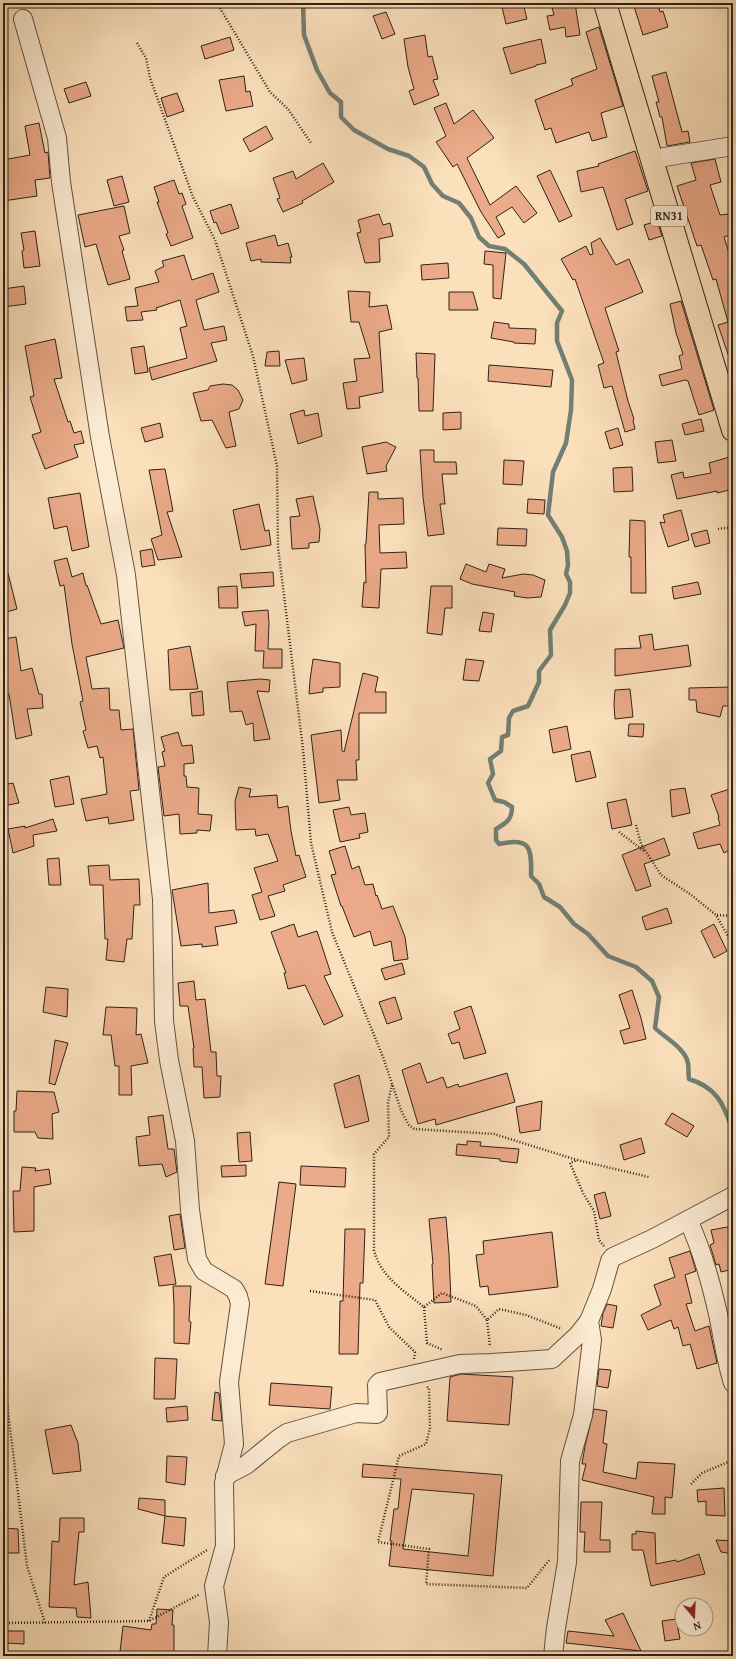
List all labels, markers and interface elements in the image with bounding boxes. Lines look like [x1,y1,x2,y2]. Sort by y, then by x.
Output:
road number: RN31 [651,206,687,226]
north arrow [674,1597,714,1637]
text: N [691,1618,703,1635]

